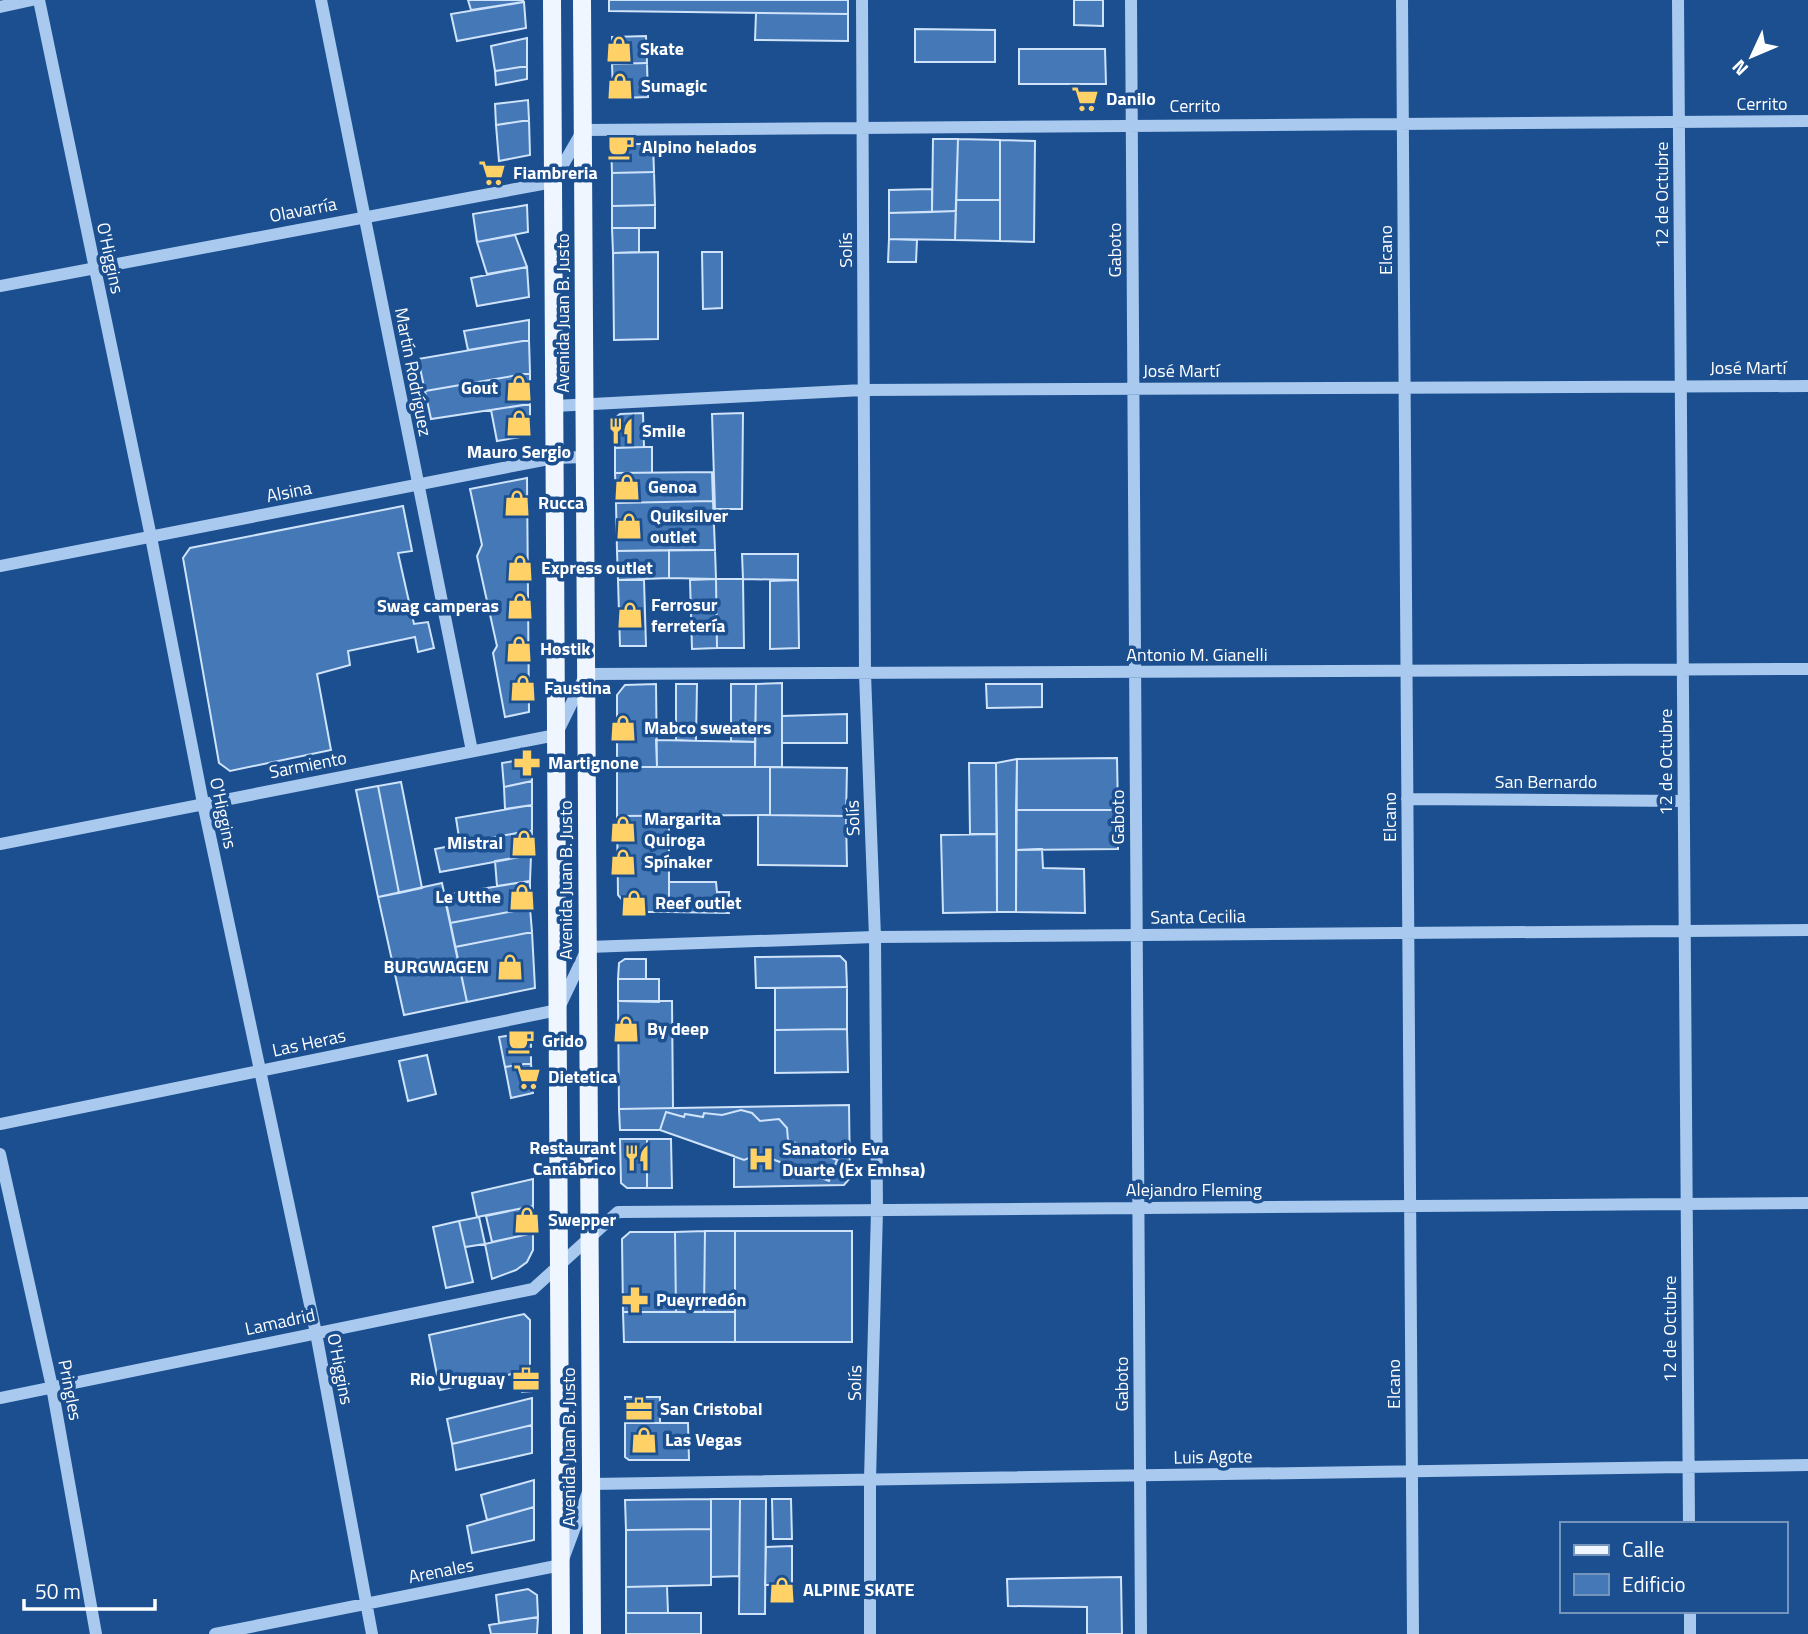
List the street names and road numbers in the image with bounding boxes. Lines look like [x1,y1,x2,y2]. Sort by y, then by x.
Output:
street label: Cerrito [1737,90,1787,117]
street label: Cerrito [1170,92,1220,119]
street label: 12 de Octubre [1648,142,1675,248]
street label: Olavarría [267,190,339,229]
street label: O'Higgins [90,220,131,296]
street label: Gaboto [1101,223,1128,277]
street label: Elcano [1372,225,1399,275]
street label: Solís [832,232,859,268]
street label: Avenida Juan B. Justo [549,233,576,393]
street label: Martín Rodríguez [388,305,439,439]
street label: José Martí [1710,354,1788,381]
street label: José Martí [1143,357,1221,384]
street label: Alsina [264,474,314,509]
street label: Antonio M. Gianelli [1126,641,1268,668]
street label: 12 de Octubre [1652,709,1679,815]
street label: Sarmiento [267,744,349,785]
street label: San Bernardo [1495,768,1597,795]
street label: O'Higgins [203,775,244,851]
street label: Gaboto [1104,790,1131,844]
street label: Elcano [1376,792,1403,842]
street label: Avenida Juan B. Justo [552,800,579,960]
street label: Solís [838,800,867,836]
street label: Santa Cecilia [1150,902,1246,931]
street label: Las Heras [270,1022,348,1063]
street label: Alejandro Fleming [1126,1176,1262,1203]
street label: 12 de Octubre [1656,1276,1683,1382]
street label: Lamadrid [242,1301,317,1342]
street label: O'Higgins [320,1331,361,1407]
street label: Pringles [51,1357,90,1423]
street label: Gaboto [1108,1357,1135,1411]
street label: Elcano [1380,1359,1407,1409]
street label: Solís [841,1365,868,1401]
street label: Avenida Juan B. Justo [555,1367,582,1527]
street label: Luis Agote [1173,1442,1253,1471]
street label: Arenales [406,1551,476,1590]

